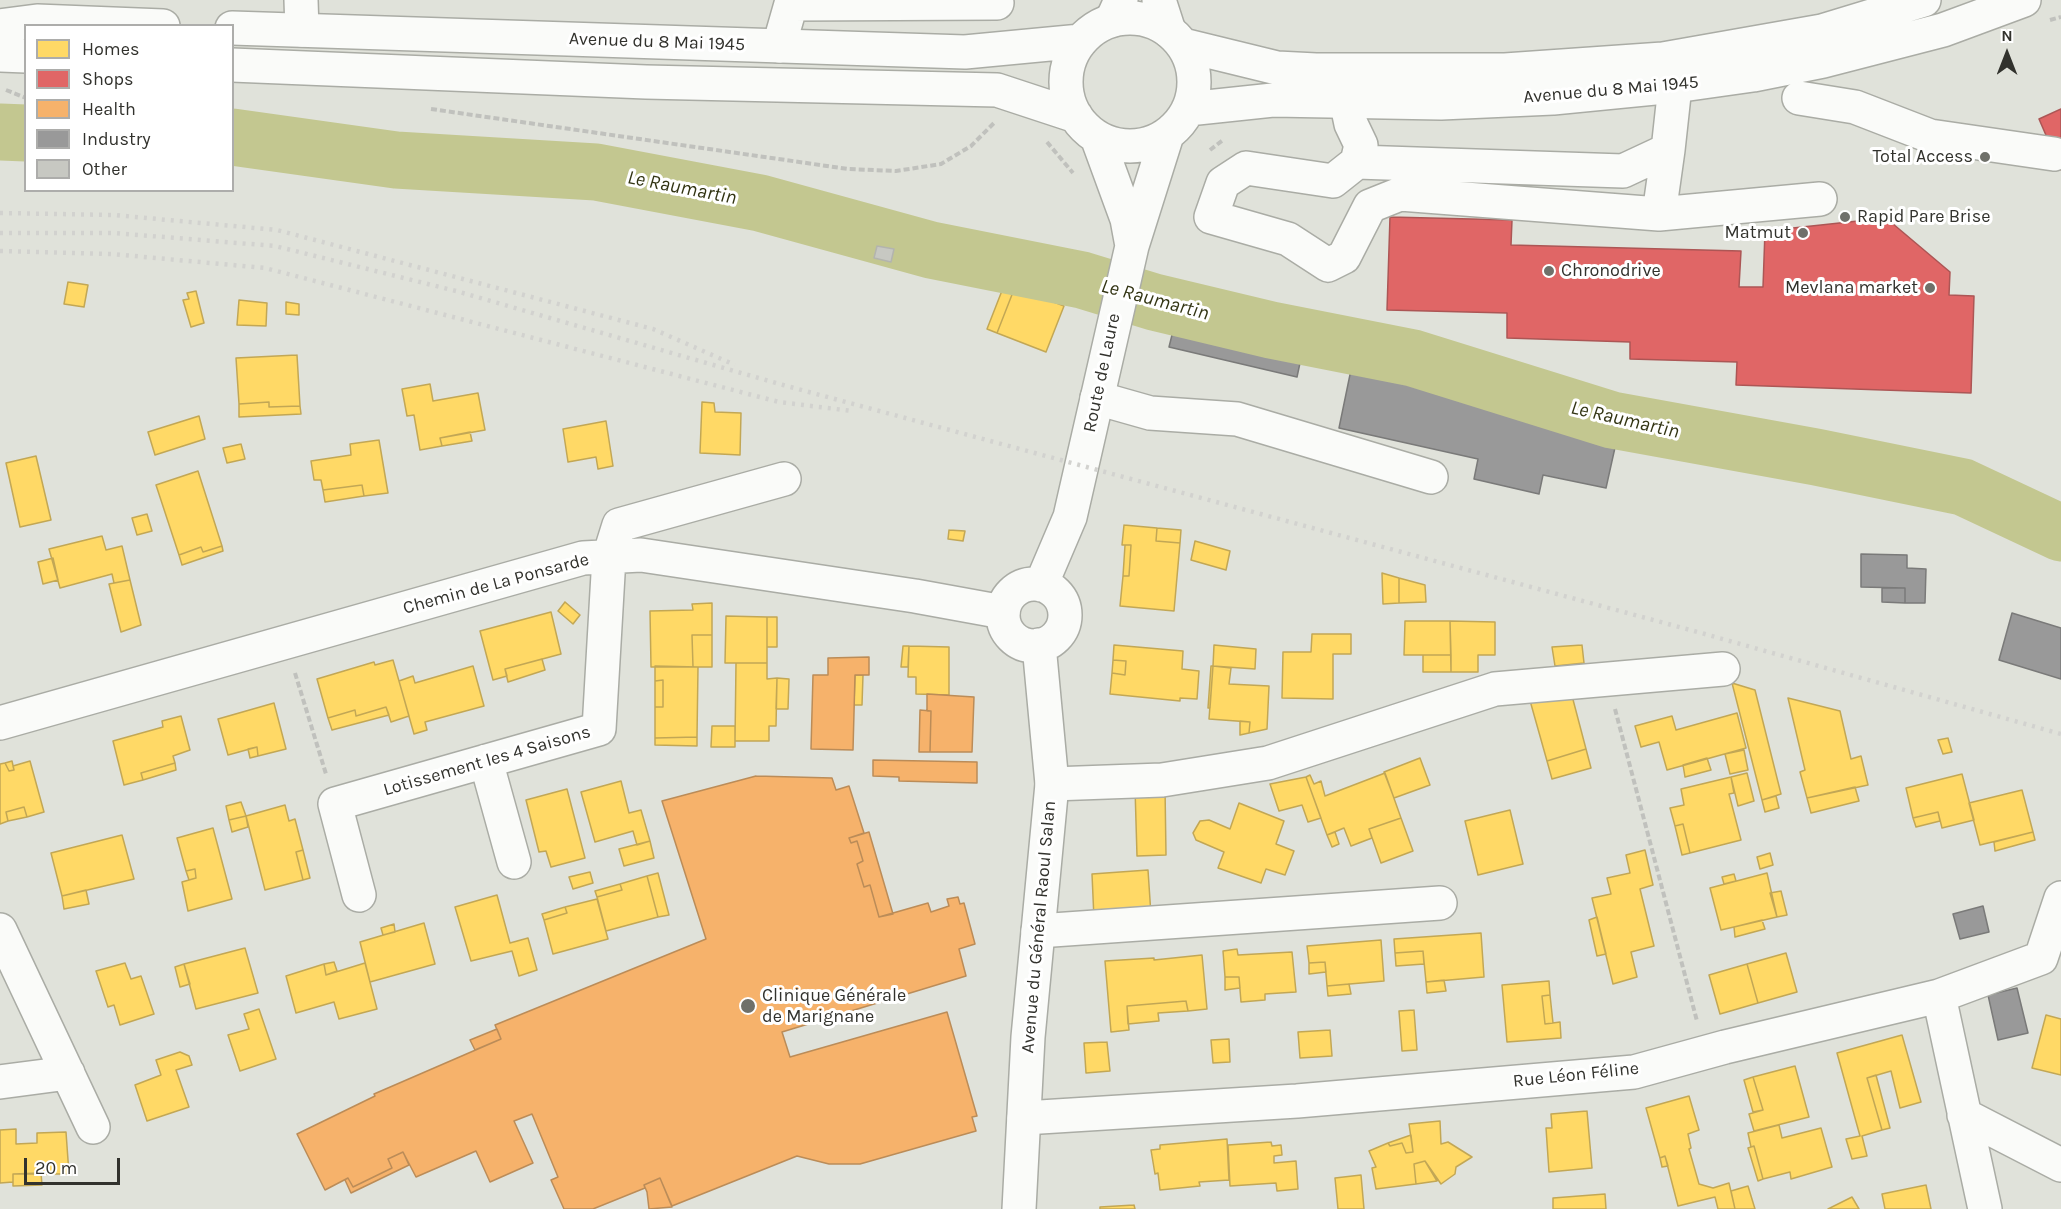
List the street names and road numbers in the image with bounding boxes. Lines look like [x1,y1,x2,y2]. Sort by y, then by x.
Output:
street label: Avenue du 8 Mai 1945 [569,28,745,56]
street label: Avenue du 8 Mai 1945 [1522,72,1700,108]
street label: Route de Laure [1079,311,1125,435]
street label: Chemin de La Ponsarde [401,549,591,619]
street label: Lotissement les 4 Saisons [381,721,593,801]
street label: Avenue du Général Raoul Salan [1017,800,1061,1054]
street label: Rue Léon Féline [1512,1058,1640,1092]

